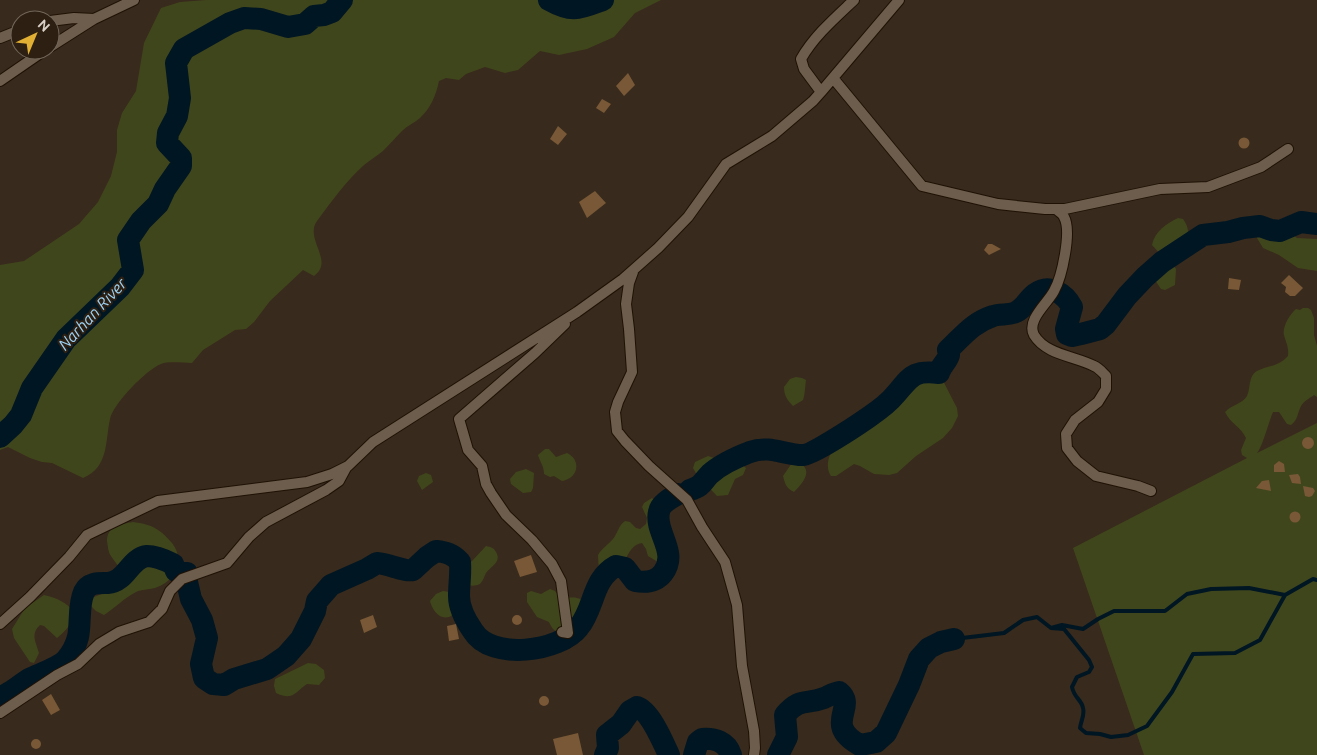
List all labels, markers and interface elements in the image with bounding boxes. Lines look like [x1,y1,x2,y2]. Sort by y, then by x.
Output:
north arrow [10,10,60,60]
text: N [35,16,53,35]
water label: Narhan River [54,274,130,354]

